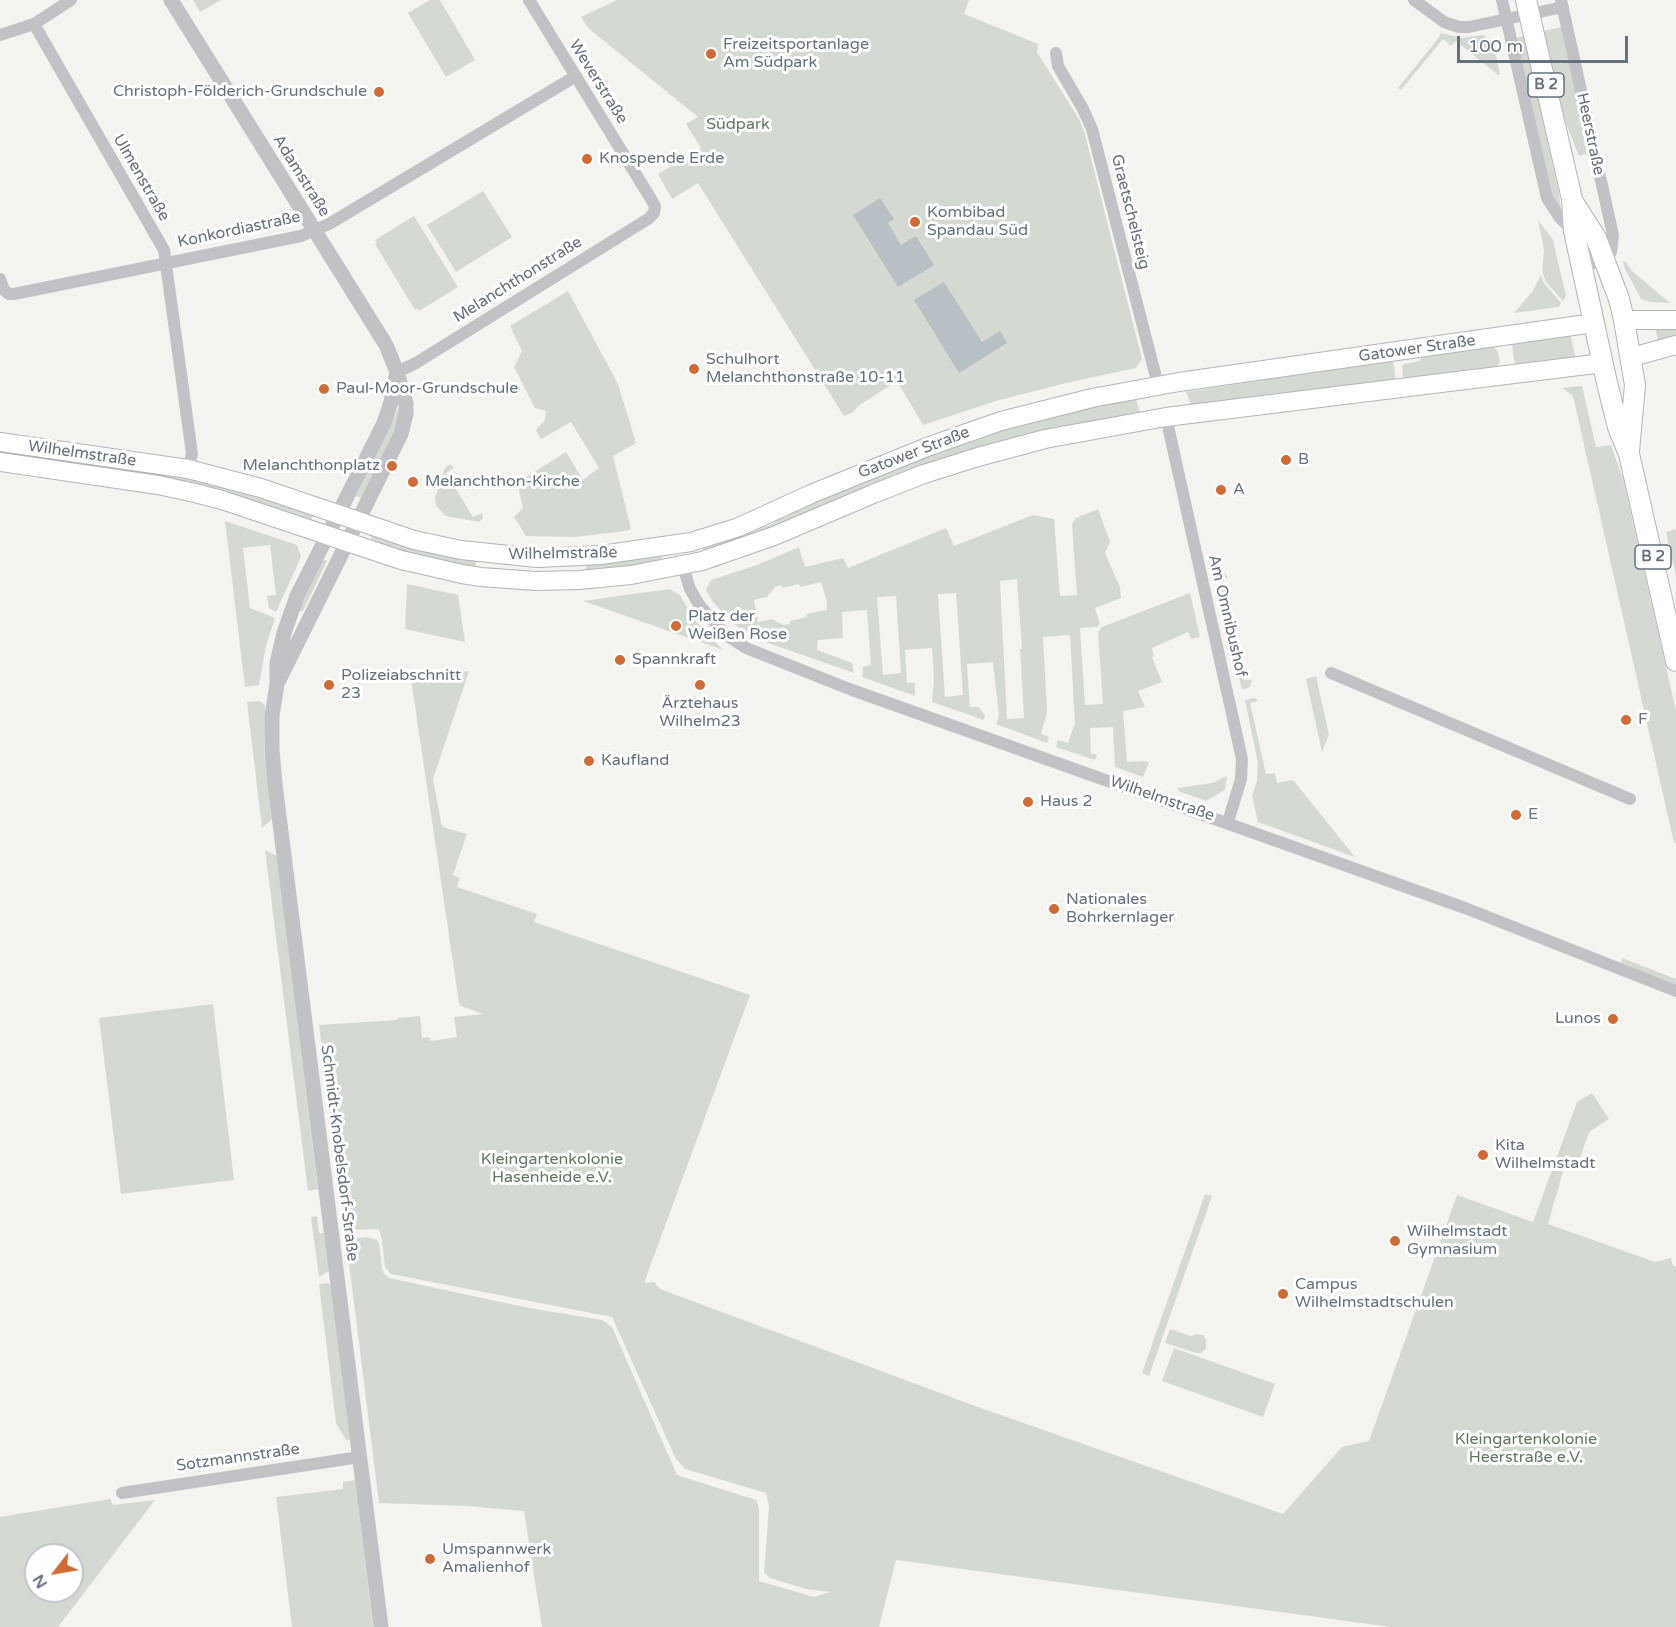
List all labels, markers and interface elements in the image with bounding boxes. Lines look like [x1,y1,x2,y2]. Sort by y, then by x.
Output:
scale bar [1460,24,1631,62]
place label: Freizeitsportanlage Am Südpark [723,35,869,73]
text: 100 m [1468,35,1523,57]
street label: Weverstraße [565,36,631,128]
marker: Freizeitsportanlage Am Südpark [704,47,718,61]
road number: B 2 [1528,73,1564,97]
place label: Christoph-Földerich-Grundschule [113,82,367,102]
marker: Christoph-Földerich-Grundschule [372,85,386,99]
street label: Heerstraße [1572,91,1608,177]
park label: Südpark [706,115,770,135]
street label: Ulmenstraße [108,131,174,225]
street label: Adamstraße [268,131,334,221]
place label: Knospende Erde [599,149,724,169]
marker: Knospende Erde [580,152,594,166]
street label: Graetschelsteig [1106,152,1154,272]
place label: Kombibad Spandau Süd [927,203,1028,241]
street label: Konkordiastraße [176,208,302,252]
marker: Kombibad Spandau Süd [908,215,922,229]
street label: Melanchthonstraße [450,233,586,327]
street label: Gatower Straße [1357,331,1477,367]
place label: Schulhort Melanchthonstraße 10-11 [706,350,905,388]
marker: Schulhort Melanchthonstraße 10-11 [687,362,701,376]
place label: Paul-Moor-Grundschule [336,379,518,399]
marker: Paul-Moor-Grundschule [317,382,331,396]
street label: Gatower Straße [856,423,972,483]
street label: Wilhelmstraße [27,437,137,471]
place label: B [1298,450,1309,470]
marker: B [1279,453,1293,467]
place label: Melanchthonplatz [243,456,380,476]
marker: Melanchthonplatz [385,459,399,473]
place label: Melanchthon-Kirche [425,472,580,492]
marker: Melanchthon-Kirche [406,475,420,489]
place label: A [1233,480,1245,500]
marker: A [1214,483,1228,497]
street label: Wilhelmstraße [508,543,618,565]
road number: B 2 [1635,545,1671,569]
street label: Am Omnibushof [1204,553,1250,679]
place label: Platz der Weißen Rose [688,607,787,645]
marker: Platz der Weißen Rose [669,619,683,633]
place label: Spannkraft [632,650,716,670]
marker: Spannkraft [613,653,627,667]
place label: Polizeiabschnitt 23 [341,666,461,704]
marker: Polizeiabschnitt 23 [322,678,336,692]
marker: Ärztehaus Wilhelm23 [693,678,707,692]
place label: Ärztehaus Wilhelm23 [659,694,741,732]
place label: F [1638,710,1648,730]
marker: F [1619,713,1633,727]
place label: Kaufland [601,751,669,771]
marker: Kaufland [582,754,596,768]
street label: Wilhelmstraße [1107,772,1217,826]
place label: Haus 2 [1040,792,1093,812]
marker: Haus 2 [1021,795,1035,809]
place label: E [1528,805,1538,825]
marker: E [1509,808,1523,822]
place label: Nationales Bohrkernlager [1066,890,1174,928]
marker: Nationales Bohrkernlager [1047,902,1061,916]
place label: Lunos [1555,1009,1601,1029]
marker: Lunos [1606,1012,1620,1026]
street label: Schmidt-Knobelsdorf-Straße [316,1044,362,1262]
place label: Kita Wilhelmstadt [1495,1136,1595,1174]
marker: Kita Wilhelmstadt [1476,1148,1490,1162]
park label: Kleingartenkolonie Hasenheide e.V. [481,1150,623,1188]
place label: Wilhelmstadt Gymnasium [1407,1222,1507,1260]
marker: Wilhelmstadt Gymnasium [1388,1234,1402,1248]
place label: Campus Wilhelmstadtschulen [1295,1275,1454,1313]
marker: Campus Wilhelmstadtschulen [1276,1287,1290,1301]
park label: Kleingartenkolonie Heerstraße e.V. [1455,1430,1597,1468]
street label: Sotzmannstraße [175,1440,301,1476]
place label: Umspannwerk Amalienhof [442,1540,551,1578]
north arrow [24,1543,84,1603]
marker: Umspannwerk Amalienhof [423,1552,437,1566]
text: N [28,1571,52,1592]

